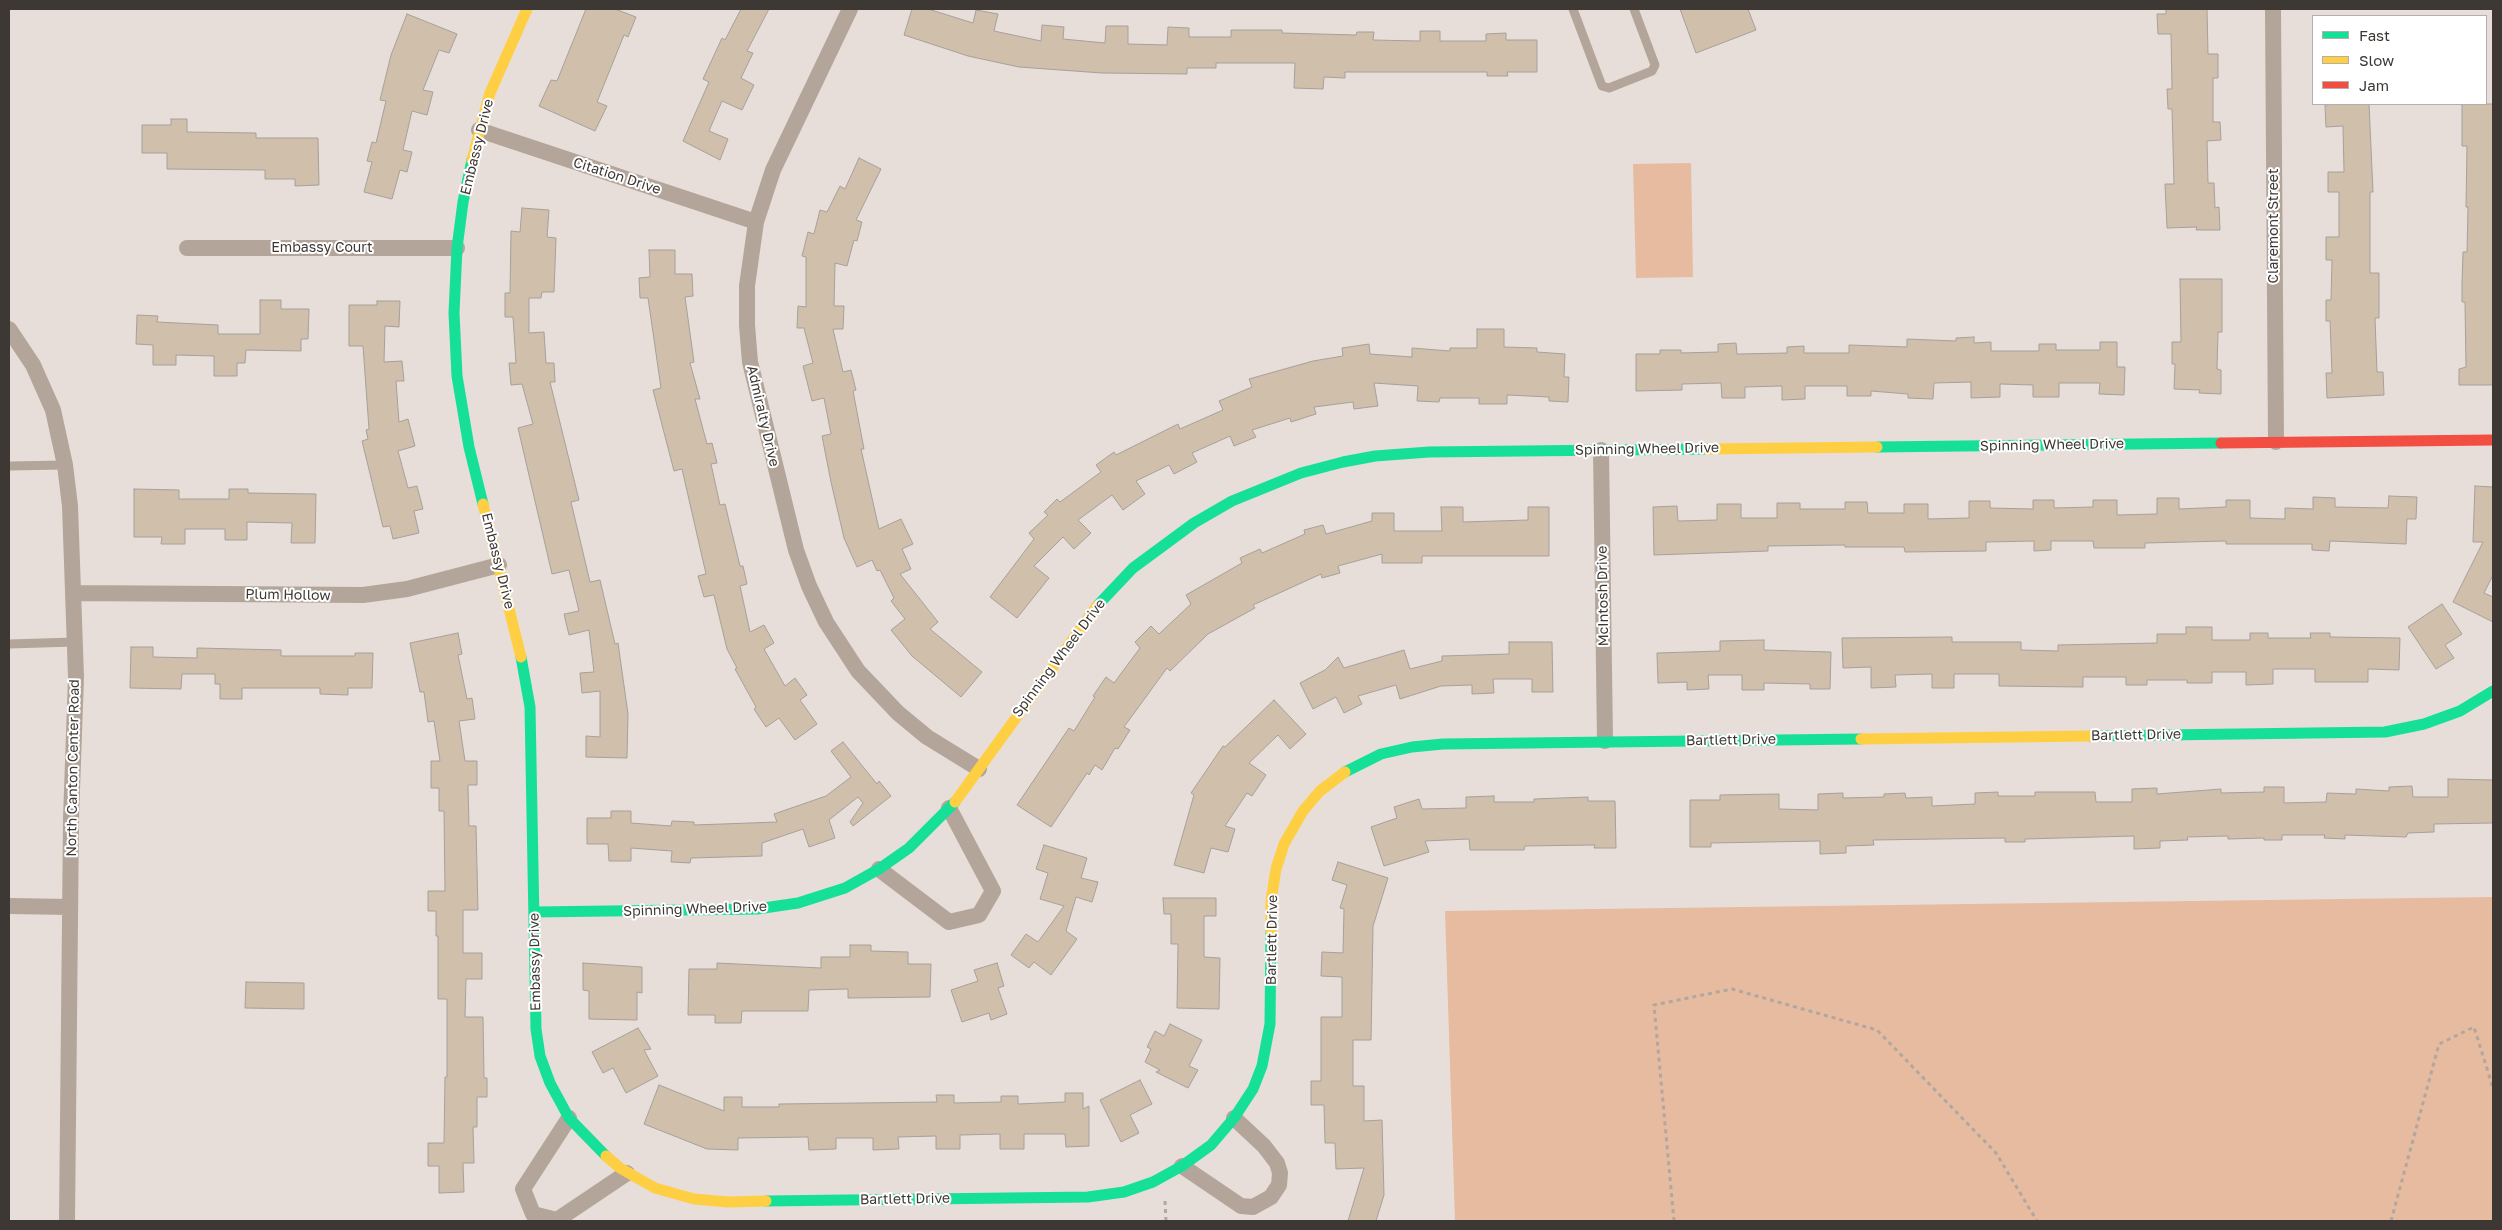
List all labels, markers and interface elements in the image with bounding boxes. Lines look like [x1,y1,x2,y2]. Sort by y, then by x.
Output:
legend [2312,15,2487,105]
text: Fast [2359,26,2390,44]
text: Slow [2359,51,2394,69]
text: Jam [2359,76,2389,94]
street label: Embassy Drive [457,97,497,197]
street label: Citation Drive [571,154,663,198]
street label: Claremont Street [2266,168,2282,284]
street label: Embassy Court [271,240,373,256]
street label: Admiralty Drive [743,364,783,468]
street label: Spinning Wheel Drive [1980,435,2124,455]
street label: Spinning Wheel Drive [1575,439,1719,459]
street label: Embassy Drive [478,511,518,611]
street label: McIntosh Drive [1594,545,1612,647]
street label: Plum Hollow [245,586,331,604]
street label: Spinning Wheel Drive [1009,595,1109,721]
street label: North Canton Center Road [63,679,83,857]
street label: Bartlett Drive [2091,726,2181,744]
street label: Bartlett Drive [1686,731,1776,749]
street label: Bartlett Drive [1263,895,1281,985]
street label: Spinning Wheel Drive [623,898,767,920]
street label: Embassy Drive [526,913,544,1011]
street label: Bartlett Drive [860,1190,950,1208]

